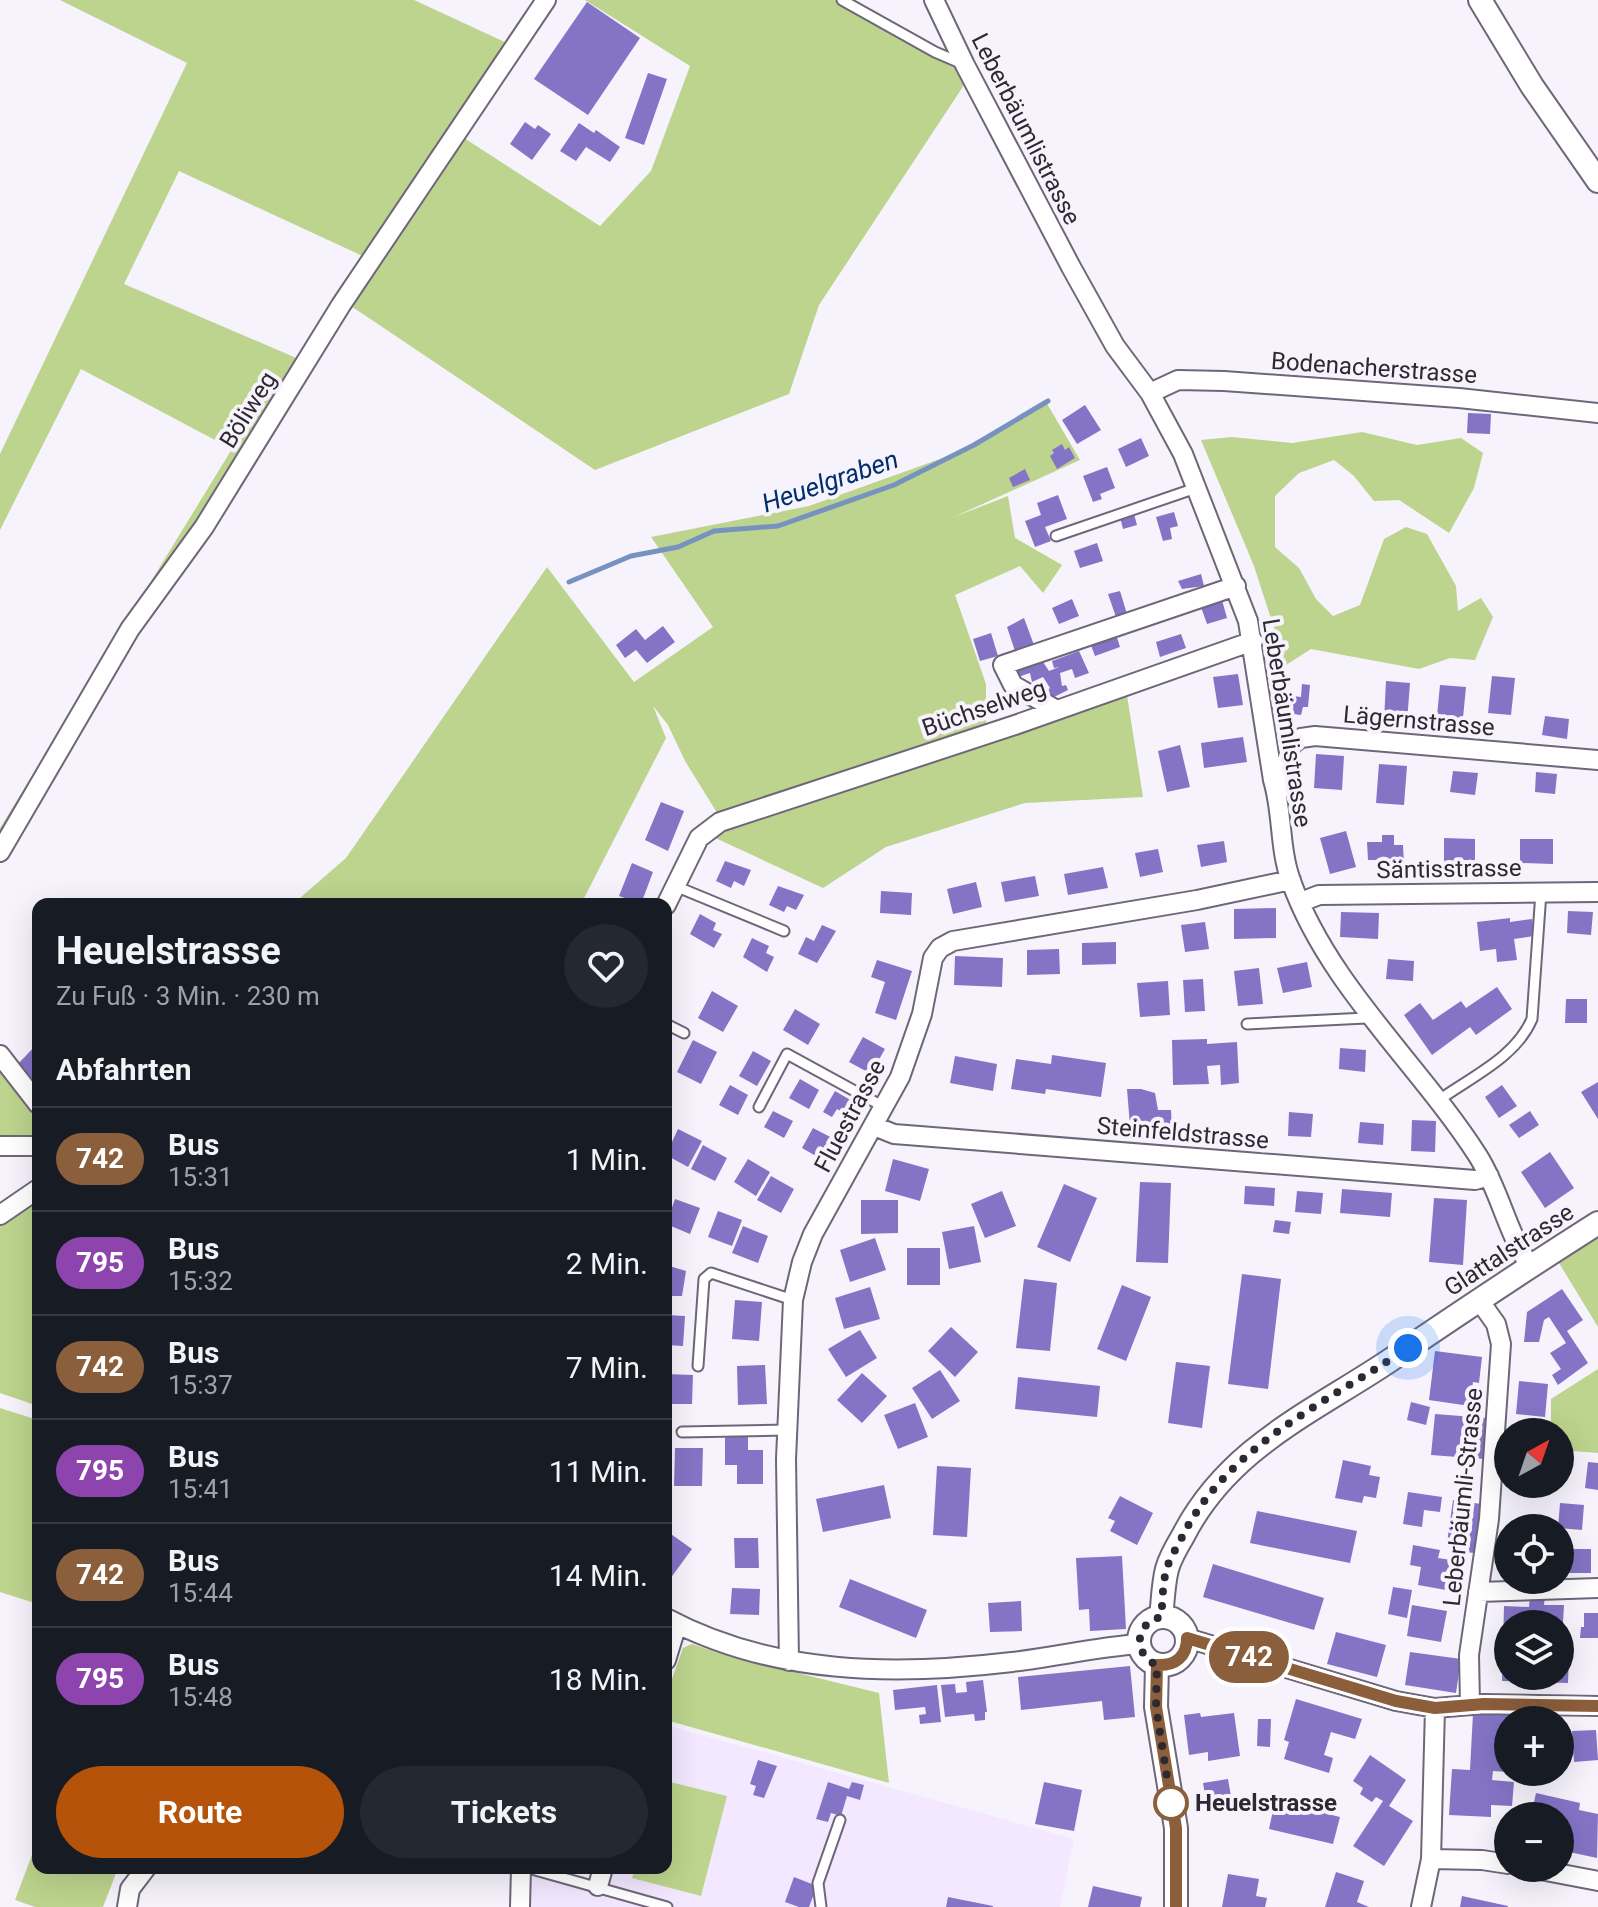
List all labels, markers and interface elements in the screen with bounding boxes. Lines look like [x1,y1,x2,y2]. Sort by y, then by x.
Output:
street label: Leberbäumlistrasse [966,29,1086,229]
street label: Bodenacherstrasse [1270,347,1478,389]
street label: Böliweg [214,367,282,453]
water label: Heuelgraben [758,444,902,518]
street label: Leberbäumlistrasse [1257,617,1317,829]
street label: Büchselweg [918,674,1050,742]
street label: Lägernstrasse [1342,700,1496,742]
street label: Säntisstrasse [1376,854,1522,884]
button: heart [564,924,648,1008]
text: Heuelstrasse [56,929,281,973]
text: Zu Fuß · 3 Min. · 230 m [56,981,320,1011]
text: Abfahrten [56,1052,192,1087]
street label: Fluestrasse [809,1055,891,1177]
street label: Steinfeldstrasse [1096,1112,1270,1154]
text: Bus [168,1127,219,1162]
text: 742 [76,1142,124,1175]
text: 1 Min. [566,1142,648,1177]
text: 15:31 [168,1162,233,1192]
street label: Glattalstrasse [1439,1198,1579,1302]
text: Bus [168,1231,219,1266]
text: 795 [76,1246,124,1279]
text: 2 Min. [566,1246,648,1281]
text: 15:32 [168,1266,233,1296]
your location [1388,1328,1428,1368]
text: Bus [168,1335,219,1370]
text: 742 [76,1350,124,1383]
text: 7 Min. [566,1350,648,1385]
text: 15:37 [168,1370,233,1400]
street label: Leberbäumli-Strasse [1438,1386,1488,1608]
north arrow [1494,1418,1574,1498]
map controls [1494,1418,1574,1882]
text: Bus [168,1439,219,1474]
text: 795 [76,1454,124,1487]
text: 11 Min. [549,1454,648,1489]
text: 15:41 [168,1474,233,1504]
button: locate [1494,1514,1574,1594]
text: Bus [168,1543,219,1578]
text: 742 [76,1558,124,1591]
text: 14 Min. [549,1558,648,1593]
text: 15:44 [168,1578,233,1608]
button: layers [1494,1610,1574,1690]
line badge: 742 [1203,1631,1295,1683]
text: 742 [1225,1640,1273,1673]
text: Bus [168,1647,219,1682]
text: 795 [76,1662,124,1695]
text: 18 Min. [549,1662,648,1697]
text: 15:48 [168,1682,233,1712]
button: + [1494,1706,1574,1786]
button: Route [56,1766,344,1858]
button: Tickets [360,1766,648,1858]
marker: Heuelstrasse [1154,1786,1188,1820]
place label: Heuelstrasse [1195,1789,1337,1817]
button: − [1494,1802,1574,1882]

